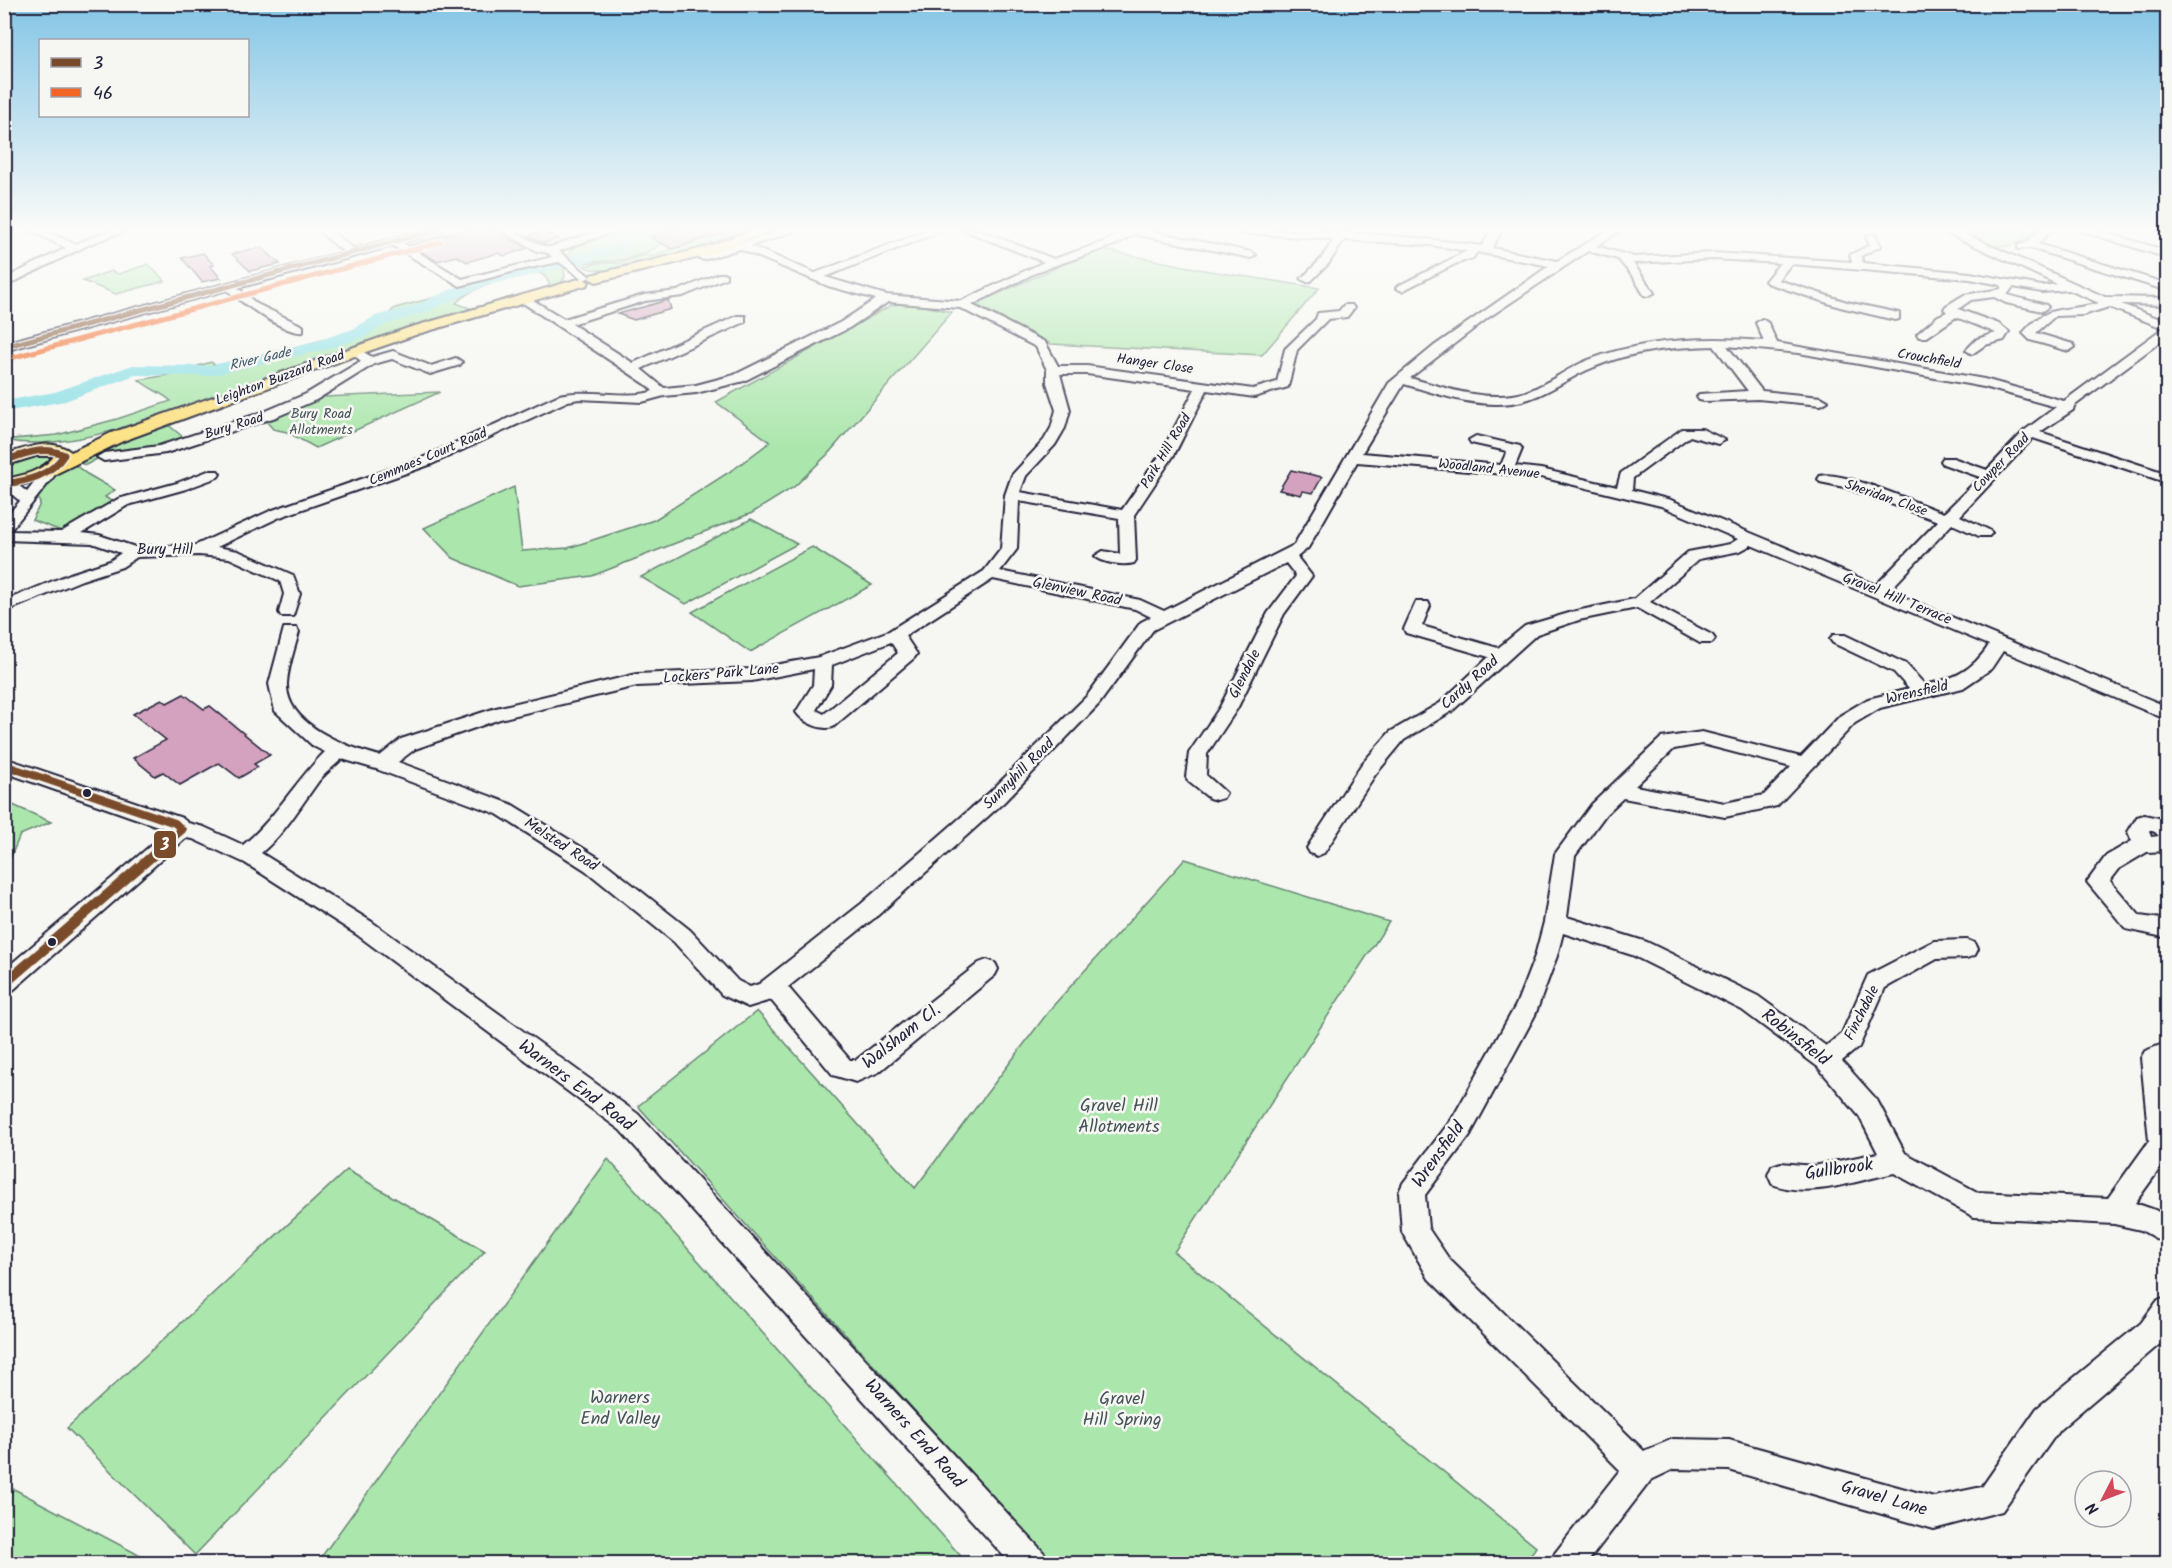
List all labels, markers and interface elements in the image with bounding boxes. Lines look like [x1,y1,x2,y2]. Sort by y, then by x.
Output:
legend [39,39,249,117]
text: 3 [93,50,103,79]
text: 46 [93,80,113,109]
water label: River Gade [227,341,295,377]
street label: Crouchfield [1896,343,1963,376]
street label: Leighton Buzzard Road [212,344,349,412]
street label: Hanger Close [1115,348,1195,380]
park label: Bury Road Allotments [289,403,353,441]
street label: Bury Road [202,406,267,445]
street label: Park Hill Road [1135,408,1198,493]
street label: Cemmaes Court Road [365,422,492,492]
street label: Cowper Road [1967,427,2036,498]
street label: Woodland Avenue [1437,453,1542,485]
street label: Sheridan Close [1842,474,1931,523]
street label: Bury Hill [137,538,193,562]
street label: Gravel Hill Terrace [1839,566,1956,632]
street label: Glenview Road [1030,571,1124,613]
street label: Glendale [1222,645,1268,703]
street label: Cardy Road [1435,650,1505,716]
street label: Lockers Park Lane [662,657,780,691]
street label: Wrensfield [1883,674,1951,712]
street label: Sunnyhill Road [978,732,1061,815]
unlabelled marker [81,787,93,799]
street label: Melsted Road [519,812,604,878]
line badge: 3 [153,830,177,859]
text: 3 [160,833,170,858]
unlabelled marker [46,936,58,948]
street label: Finchdale [1838,981,1886,1045]
street label: Walsham Cl. [856,997,948,1077]
street label: Robinsfield [1754,1002,1837,1075]
street label: Warners End Road [512,1032,641,1140]
park label: Gravel Hill Allotments [1078,1092,1160,1142]
street label: Wrensfield [1405,1115,1474,1194]
street label: Gullbrook [1803,1151,1876,1189]
street label: Warners End Road [857,1372,972,1496]
park label: Warners End Valley [580,1384,660,1434]
park label: Gravel Hill Spring [1083,1385,1161,1435]
north arrow [2073,1469,2133,1529]
street label: Gravel Lane [1837,1473,1931,1525]
text: N [2080,1496,2106,1520]

